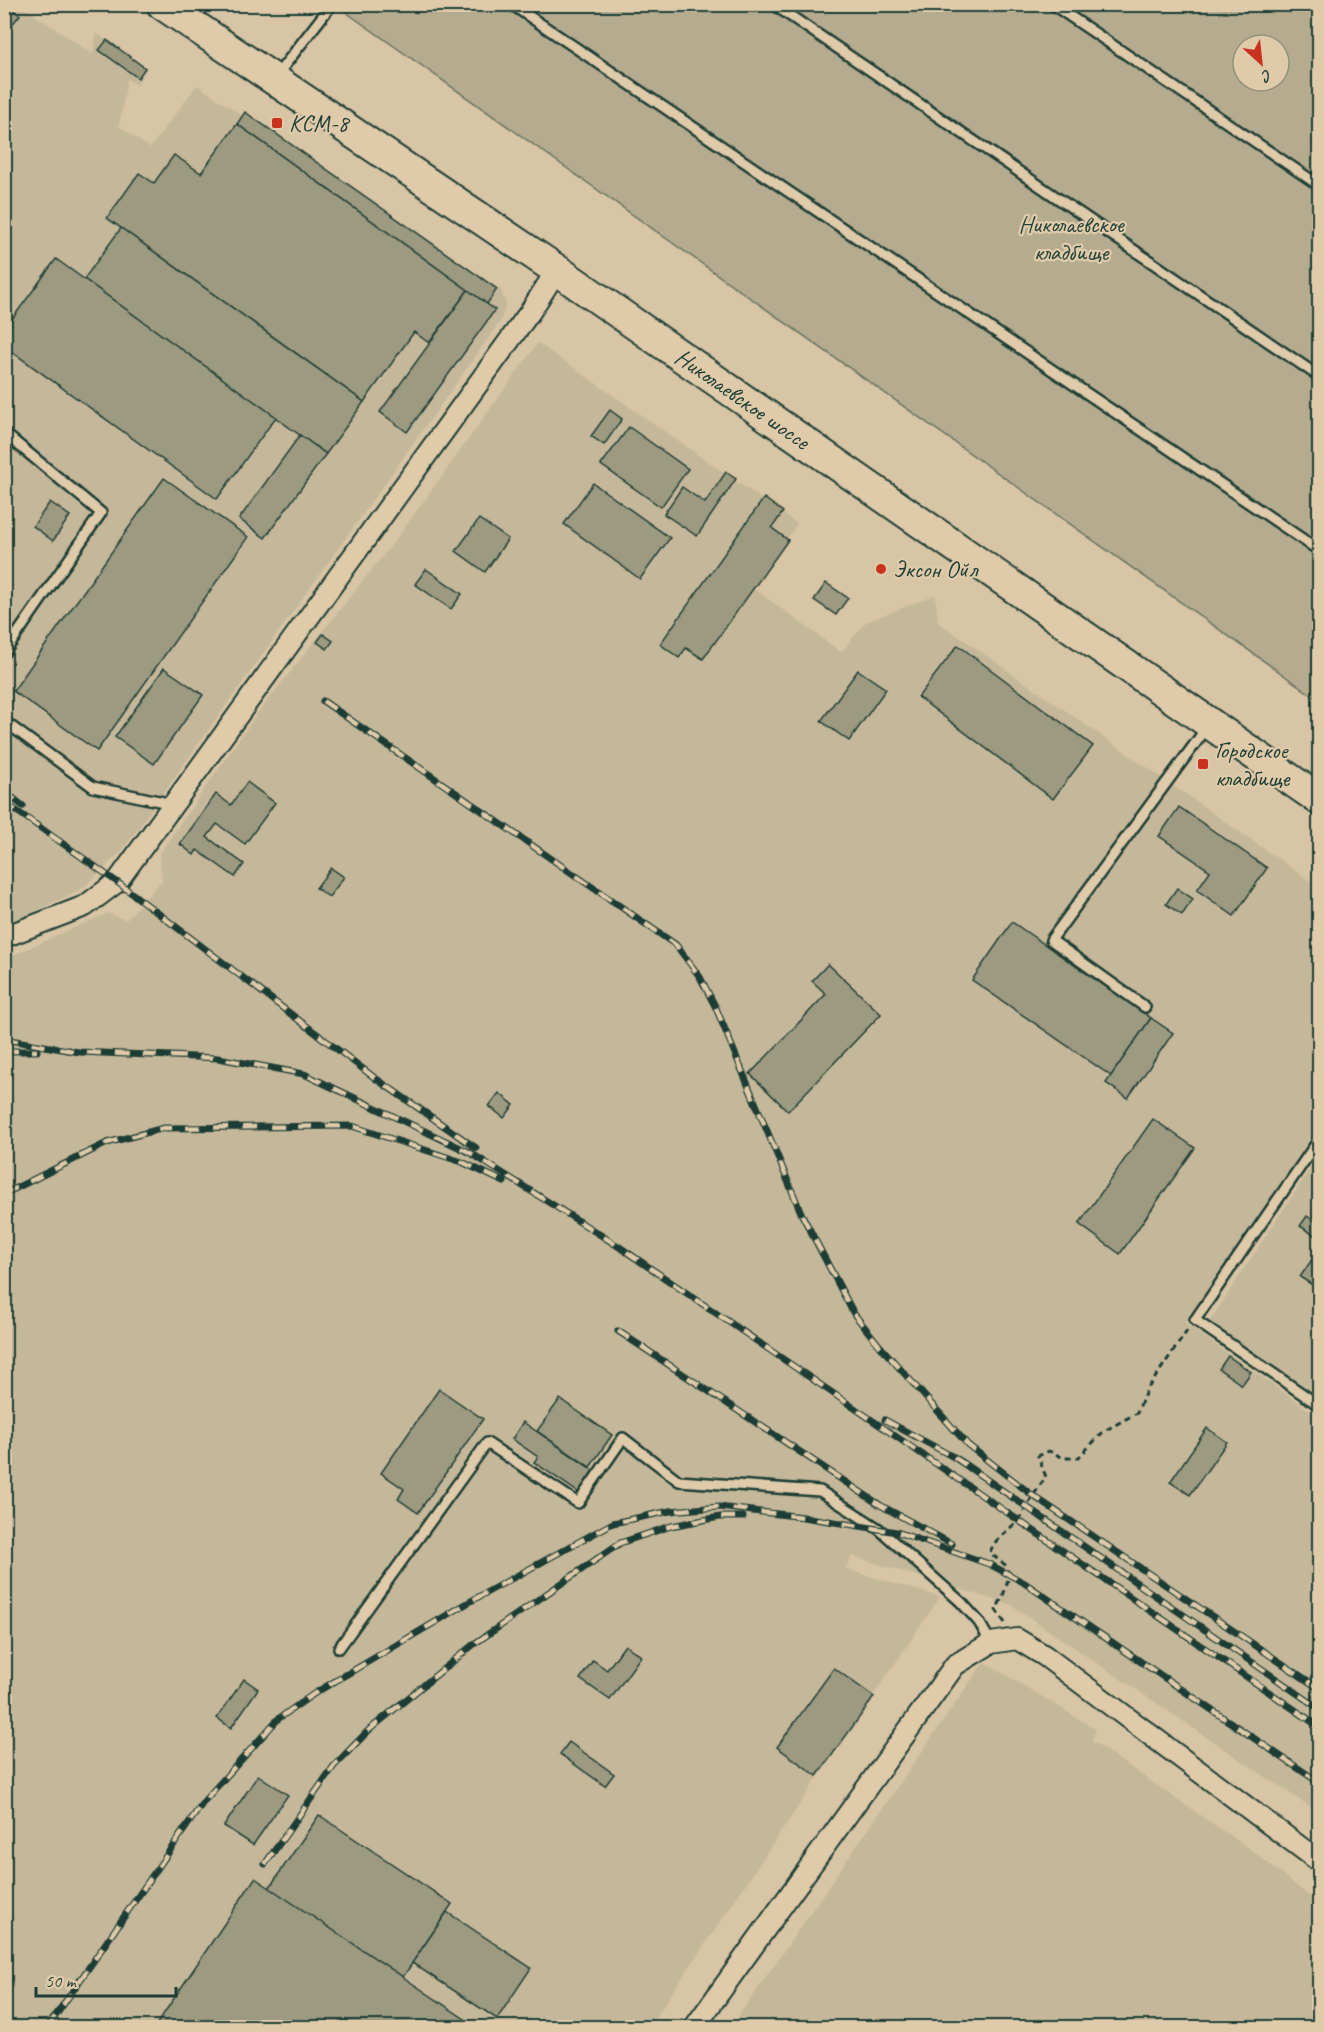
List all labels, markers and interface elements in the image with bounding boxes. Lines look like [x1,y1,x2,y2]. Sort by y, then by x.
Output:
north arrow [1231,33,1291,93]
text: С [1257,65,1275,87]
place label: КСМ-8 [289,108,351,138]
marker: КСМ-8 [270,116,284,130]
park label: Николаевское кладбище [1019,209,1126,267]
street label: Николаевское шоссе [669,342,817,457]
place label: Эксон Ойл [893,554,979,584]
marker: Эксон Ойл [874,562,888,576]
place label: Городское кладбище [1215,735,1292,793]
marker: Городское кладбище [1196,757,1210,771]
scale bar [36,1960,176,1998]
text: 50 m [45,1970,78,1992]

